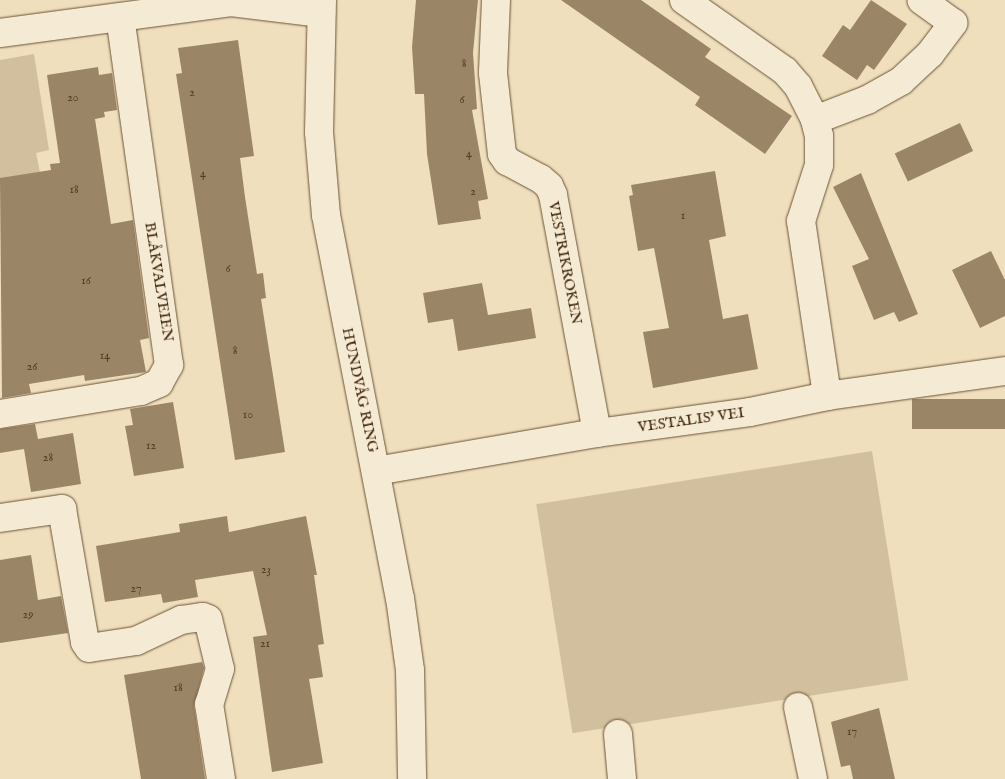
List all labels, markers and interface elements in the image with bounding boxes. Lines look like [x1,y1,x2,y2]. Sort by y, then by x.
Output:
house number: 8 [462,57,466,71]
house number: 2 [189,86,195,100]
house number: 20 [67,91,79,105]
house number: 6 [459,93,465,107]
house number: 4 [466,147,472,161]
house number: 4 [200,167,206,181]
house number: 18 [69,183,79,197]
house number: 2 [470,185,476,199]
street label: VESTRIKROKEN [544,200,586,326]
house number: 1 [681,209,685,223]
street label: BLÅKVALVEIEN [141,221,177,343]
house number: 6 [225,262,231,276]
house number: 16 [81,274,91,288]
street label: HUNDVÅG RING [338,326,382,454]
house number: 8 [233,344,237,358]
house number: 14 [100,349,110,363]
house number: 26 [27,360,37,374]
street label: VESTALIS' VEI [637,404,745,436]
house number: 10 [243,408,253,422]
house number: 12 [146,439,156,453]
house number: 28 [43,451,53,465]
house number: 23 [261,563,271,577]
house number: 27 [130,582,142,596]
house number: 29 [23,608,33,622]
house number: 21 [260,637,270,651]
house number: 18 [173,681,183,695]
house number: 17 [847,725,857,739]

